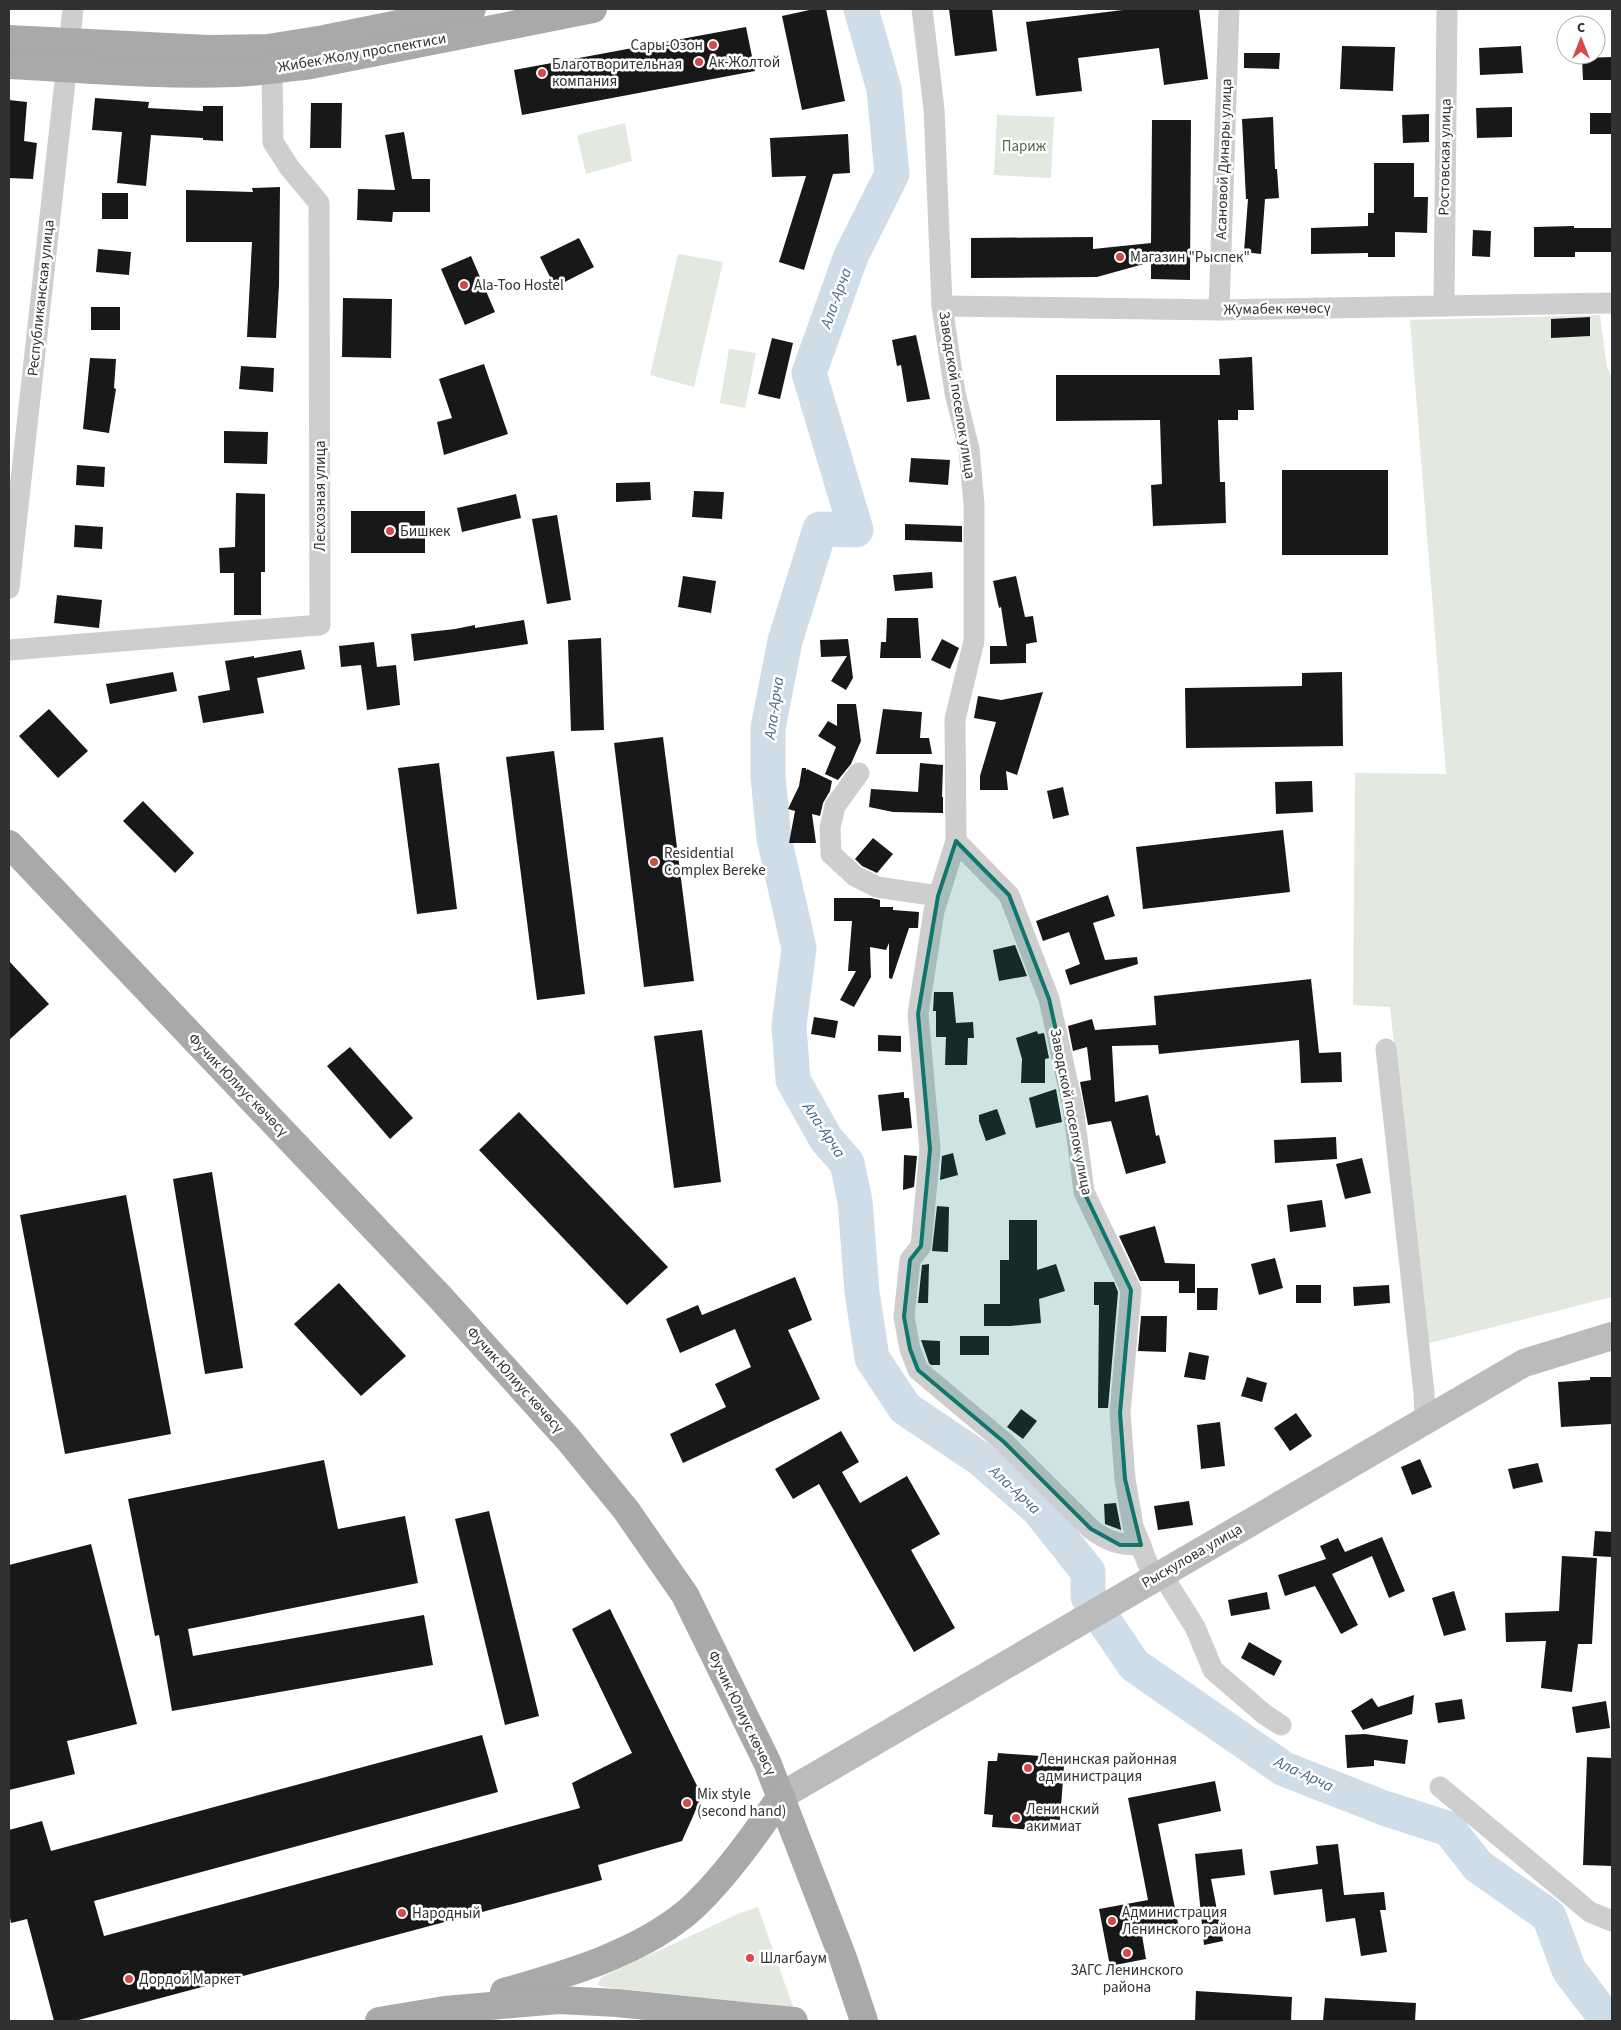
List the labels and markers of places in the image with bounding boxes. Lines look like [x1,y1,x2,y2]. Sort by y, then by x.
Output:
place label: Сары-Озон [631,35,703,56]
marker: Сары-Озон [707,39,719,51]
place label: Ак-Жолтой [709,52,780,73]
place label: Благотворительная компания [552,54,682,92]
marker: Ак-Жолтой [693,56,705,68]
marker: Благотворительная компания [536,67,548,79]
place label: Магазин "Рыспек" [1130,247,1250,268]
marker: Магазин "Рыспек" [1114,251,1126,263]
place label: Ala-Too Hostel [474,275,564,296]
marker: Ala-Too Hostel [458,279,470,291]
place label: Бишкек [400,521,451,542]
marker: Бишкек [384,525,396,537]
place label: Residential Complex Bereke [664,843,766,881]
marker: Residential Complex Bereke [648,856,660,868]
place label: Ленинская районная администрация [1038,1749,1177,1787]
marker: Ленинская районная администрация [1022,1762,1034,1774]
place label: Mix style (second hand) [697,1784,786,1822]
marker: Mix style (second hand) [681,1797,693,1809]
place label: Ленинский акимиат [1026,1799,1099,1837]
marker: Ленинский акимиат [1010,1812,1022,1824]
place label: Администрация Ленинского района [1122,1902,1251,1940]
place label: Народный [412,1903,481,1924]
marker: Народный [396,1907,408,1919]
marker: Администрация Ленинского района [1106,1915,1118,1927]
marker: ЗАГС Ленинского района [1121,1947,1133,1959]
place label: Шлагбаум [760,1948,827,1969]
marker: Шлагбаум [744,1952,756,1964]
place label: ЗАГС Ленинского района [1071,1960,1183,1998]
place label: Дордой Маркет [139,1969,241,1990]
marker: Дордой Маркет [123,1973,135,1985]

